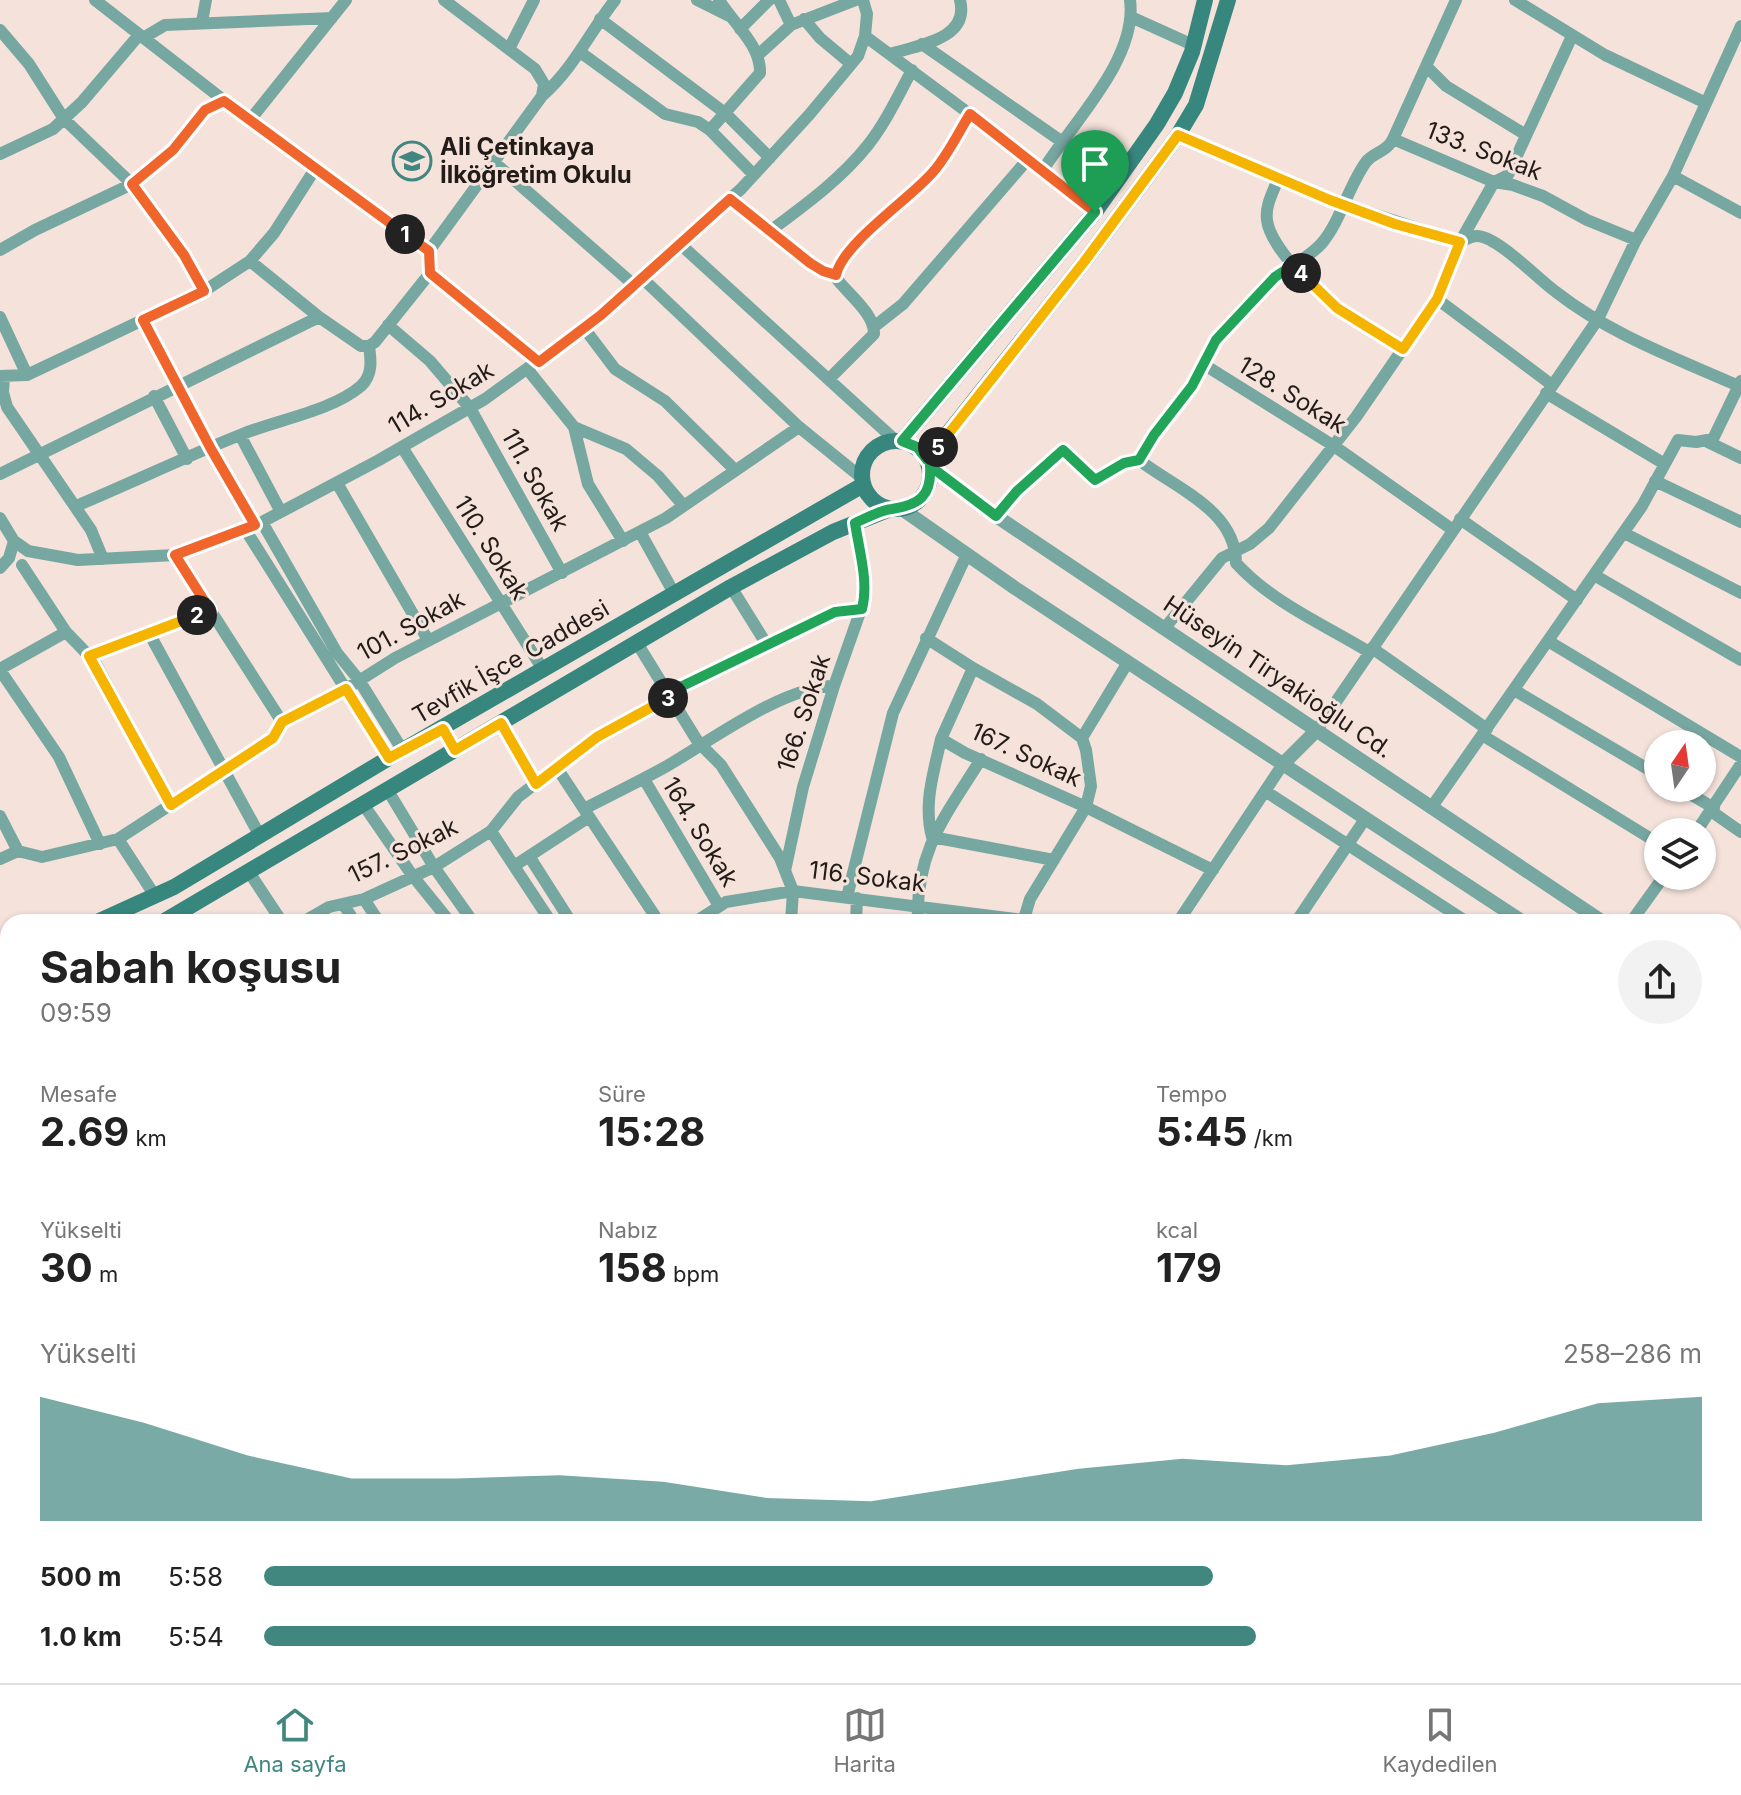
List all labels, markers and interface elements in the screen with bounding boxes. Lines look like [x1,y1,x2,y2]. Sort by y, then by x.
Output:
street label: 133. Sokak [1422,115,1546,186]
pin [1061,130,1129,212]
place label: Ali Çetinkaya İlköğretim Okulu [440,132,632,189]
school or university icon: Ali Çetinkaya İlköğretim Okulu [391,140,433,182]
icon: arrive [1073,142,1117,186]
pin: 1 [385,214,425,254]
text: 1 [400,221,410,247]
pin: 4 [1281,253,1321,293]
text: 4 [1294,260,1308,286]
street label: 128. Sokak [1233,350,1352,439]
street label: 114. Sokak [383,355,499,440]
street label: 111. Sokak [495,424,575,536]
pin: 5 [918,427,958,467]
text: 5 [931,434,945,460]
street label: 110. Sokak [448,490,535,605]
street label: 101. Sokak [352,584,469,667]
street label: Hüseyin Tiryakioğlu Cd. [1158,589,1398,764]
street label: Tevfik İşce Caddesi [407,593,614,730]
pin: 2 [177,595,217,635]
text: 2 [190,602,204,628]
street label: 166. Sokak [771,650,836,775]
pin: 3 [648,678,688,718]
text: 3 [661,685,675,711]
street label: 167. Sokak [966,716,1086,793]
north arrow [1644,730,1716,802]
map controls [1644,730,1716,890]
street label: 164. Sokak [656,772,744,892]
street label: 157. Sokak [343,812,462,889]
button: layers [1644,818,1716,890]
street label: 116. Sokak [807,855,927,898]
text: Sabah koşusu [40,940,341,994]
button: share [1618,940,1702,1024]
text: 09:59 [40,997,112,1028]
text: Mesafe [40,1081,117,1107]
text: Süre [598,1081,646,1107]
text: Tempo [1156,1081,1227,1107]
text: 2.69 [40,1107,129,1156]
text: 15:28 [598,1107,705,1156]
text: 5:45 [1156,1107,1248,1156]
text: km [129,1125,167,1151]
text: /km [1248,1125,1293,1151]
text: Yükselti [40,1217,122,1243]
text: Nabız [598,1217,658,1243]
text: kcal [1156,1217,1198,1243]
text: 30 [40,1243,93,1292]
text: 158 [598,1243,667,1292]
text: 179 [1156,1243,1222,1292]
text: m [93,1261,118,1287]
text: bpm [667,1261,719,1287]
text: Yükselti [40,1338,137,1369]
text: 258–286 m [1563,1338,1702,1369]
text: 500 m [40,1561,122,1592]
text: 5:58 [168,1561,223,1592]
text: 1.0 km [40,1621,122,1652]
text: 5:54 [168,1621,224,1652]
tab: Ana sayfa [243,1703,347,1777]
tab: Harita [833,1703,896,1777]
tab: Kaydedilen [1383,1703,1498,1777]

